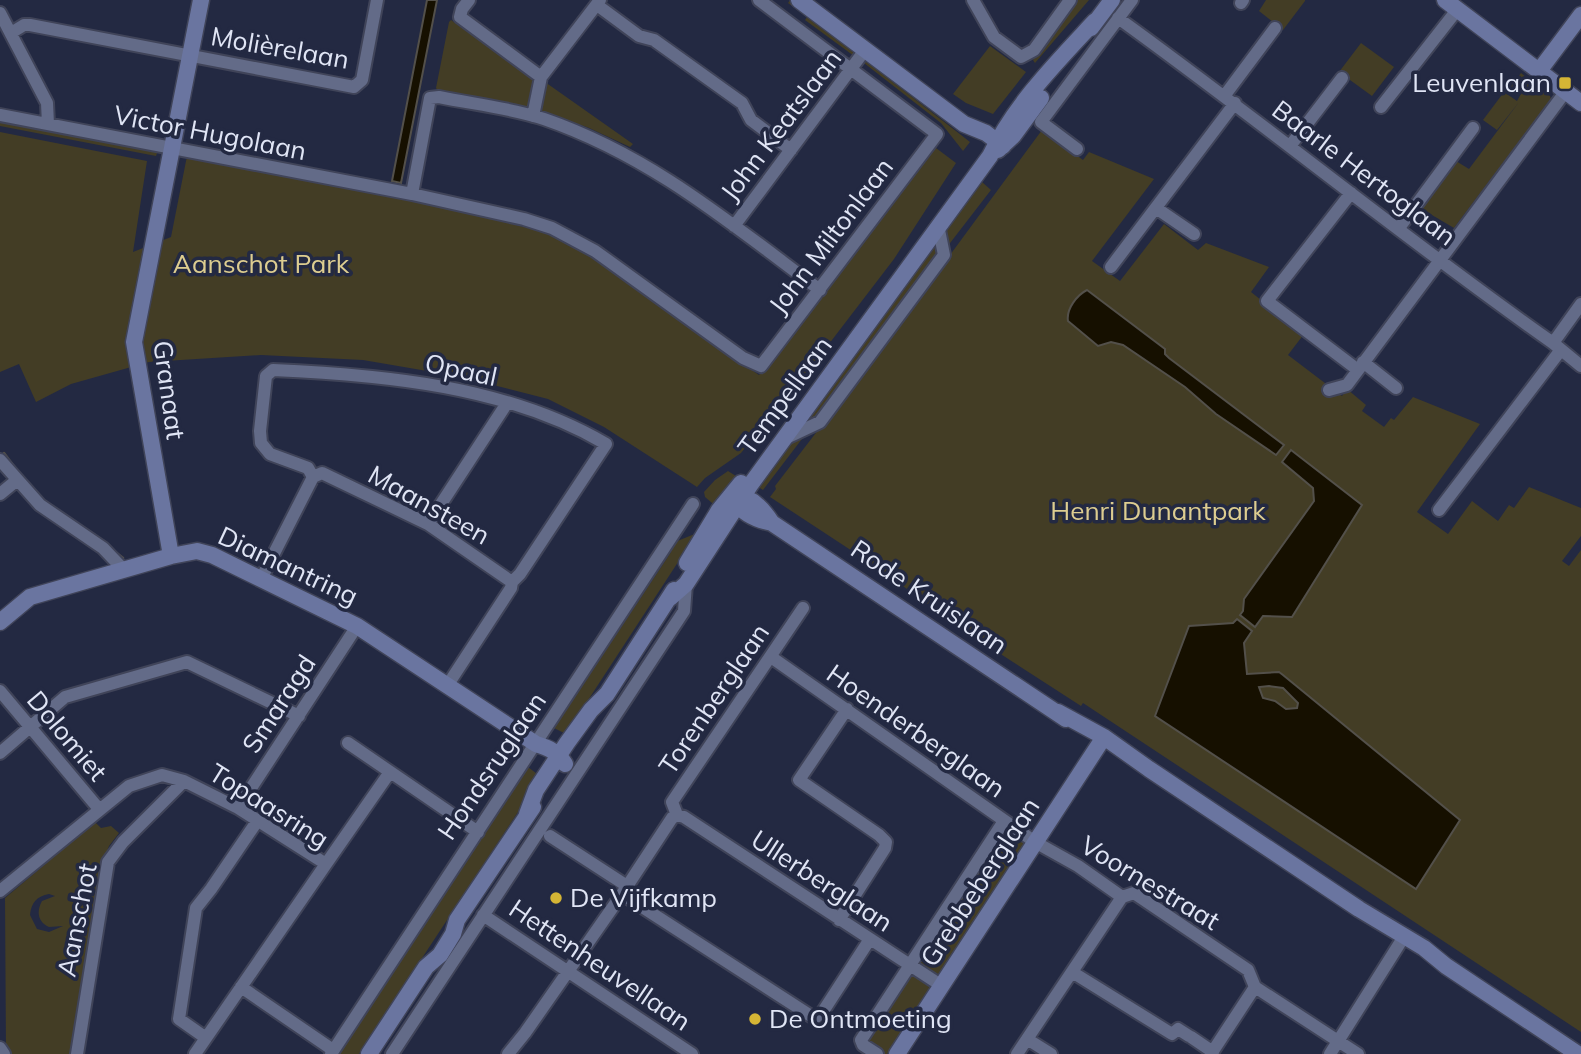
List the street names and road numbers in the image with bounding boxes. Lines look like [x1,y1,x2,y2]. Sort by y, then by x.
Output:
street label: Molièrelaan [208,19,352,76]
street label: John Keatslaan [713,42,848,207]
street label: Baarle Hertoglaan [1266,93,1463,253]
street label: Victor Hugolaan [111,98,309,167]
street label: John Miltonlaan [761,151,900,320]
street label: Tempellaan [730,330,839,462]
street label: Granaat [146,338,193,441]
street label: Opaal [422,346,500,393]
street label: Maansteen [363,458,496,551]
street label: Diamantring [213,519,363,612]
street label: Rode Kruislaan [845,532,1014,661]
street label: Torenberglaan [651,617,776,780]
street label: Smaragd [235,648,323,759]
street label: Hoenderberglaan [821,657,1012,805]
street label: Dolomiet [20,684,115,787]
street label: Hondsruglaan [430,686,553,846]
street label: Topaasring [203,756,335,855]
street label: Grebbeberglaan [913,791,1047,973]
street label: Ullerberglaan [745,823,899,939]
street label: Voornestraat [1075,828,1226,937]
street label: Aanschot [49,860,104,979]
street label: Hettenheuvellaan [503,892,697,1038]

